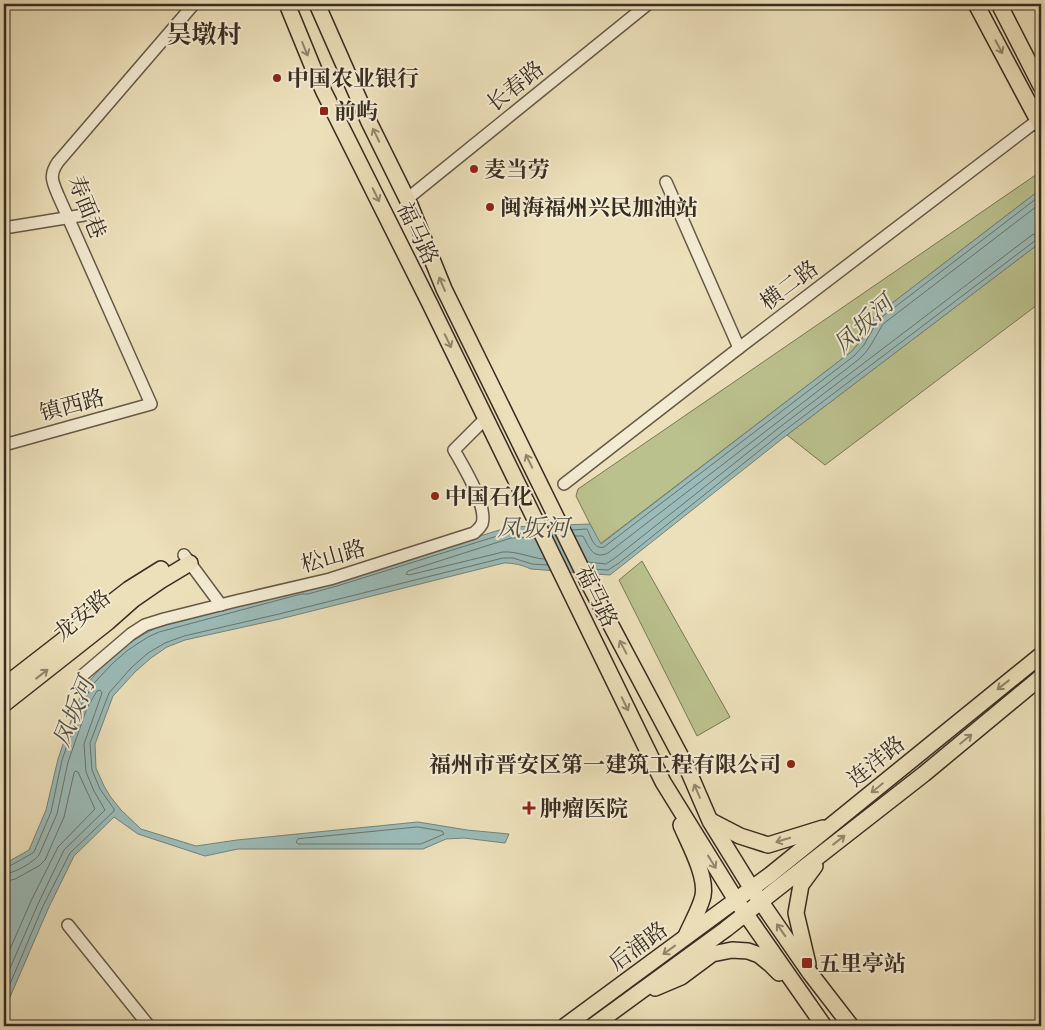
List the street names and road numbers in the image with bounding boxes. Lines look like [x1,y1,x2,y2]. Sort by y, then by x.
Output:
street label: 长春路 [480,54,550,118]
street label: 寿面巷 [61,171,113,243]
street label: 福马路 [390,197,446,269]
street label: 横二路 [754,254,824,316]
street label: 镇西路 [36,382,108,428]
street label: 松山路 [297,533,369,579]
street label: 福马路 [569,560,625,632]
street label: 龙安路 [47,583,117,647]
street label: 连洋路 [841,729,911,793]
street label: 后浦路 [603,915,673,977]

